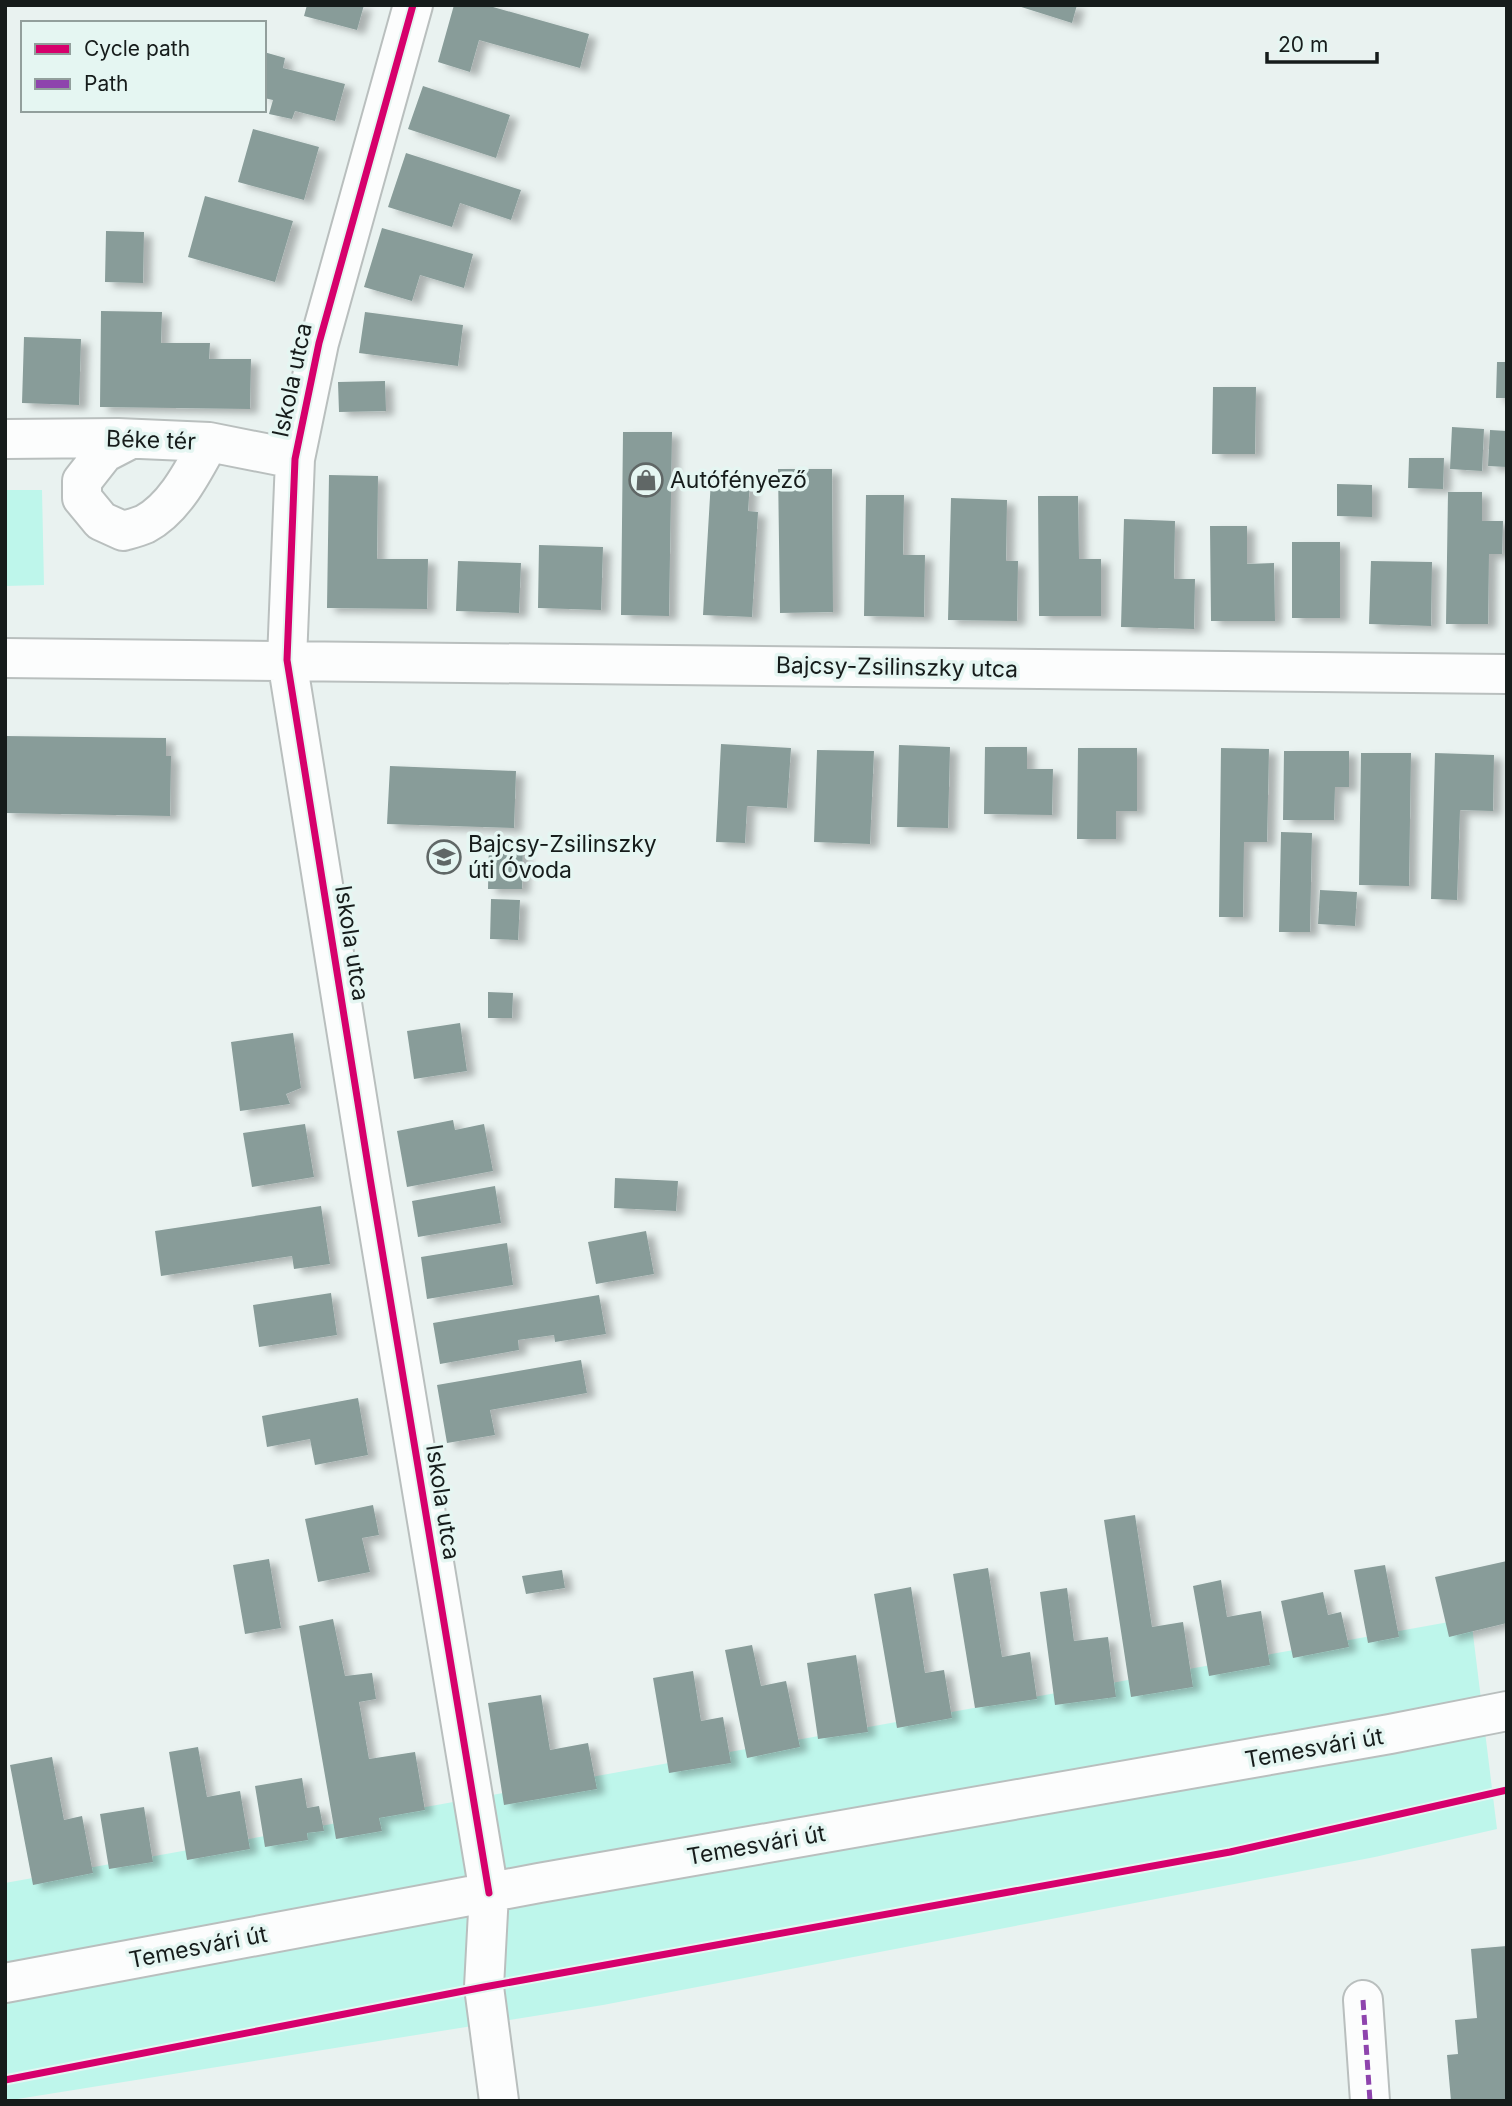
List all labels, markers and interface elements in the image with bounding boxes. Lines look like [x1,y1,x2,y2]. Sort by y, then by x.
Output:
legend [21,21,266,112]
scale bar [1267,21,1377,65]
text: 20 m [1278,32,1328,57]
text: Cycle path [84,36,190,61]
text: Path [84,71,129,96]
street label: Iskola utca [266,320,318,440]
street label: Béke tér [106,424,197,456]
shop icon: Autófényező [627,461,665,499]
place label: Autófényező [670,466,807,494]
street label: Bajcsy-Zsilinszky utca [776,651,1018,683]
place label: Bajcsy-Zsilinszky úti Óvoda [468,830,657,884]
school or university icon: Bajcsy-Zsilinszky úti Óvoda [425,838,463,876]
street label: Iskola utca [329,883,375,1003]
street label: Iskola utca [420,1442,466,1562]
street label: Temesvári út [1243,1722,1386,1774]
street label: Temesvári út [685,1819,828,1871]
street label: Temesvári út [127,1920,270,1974]

